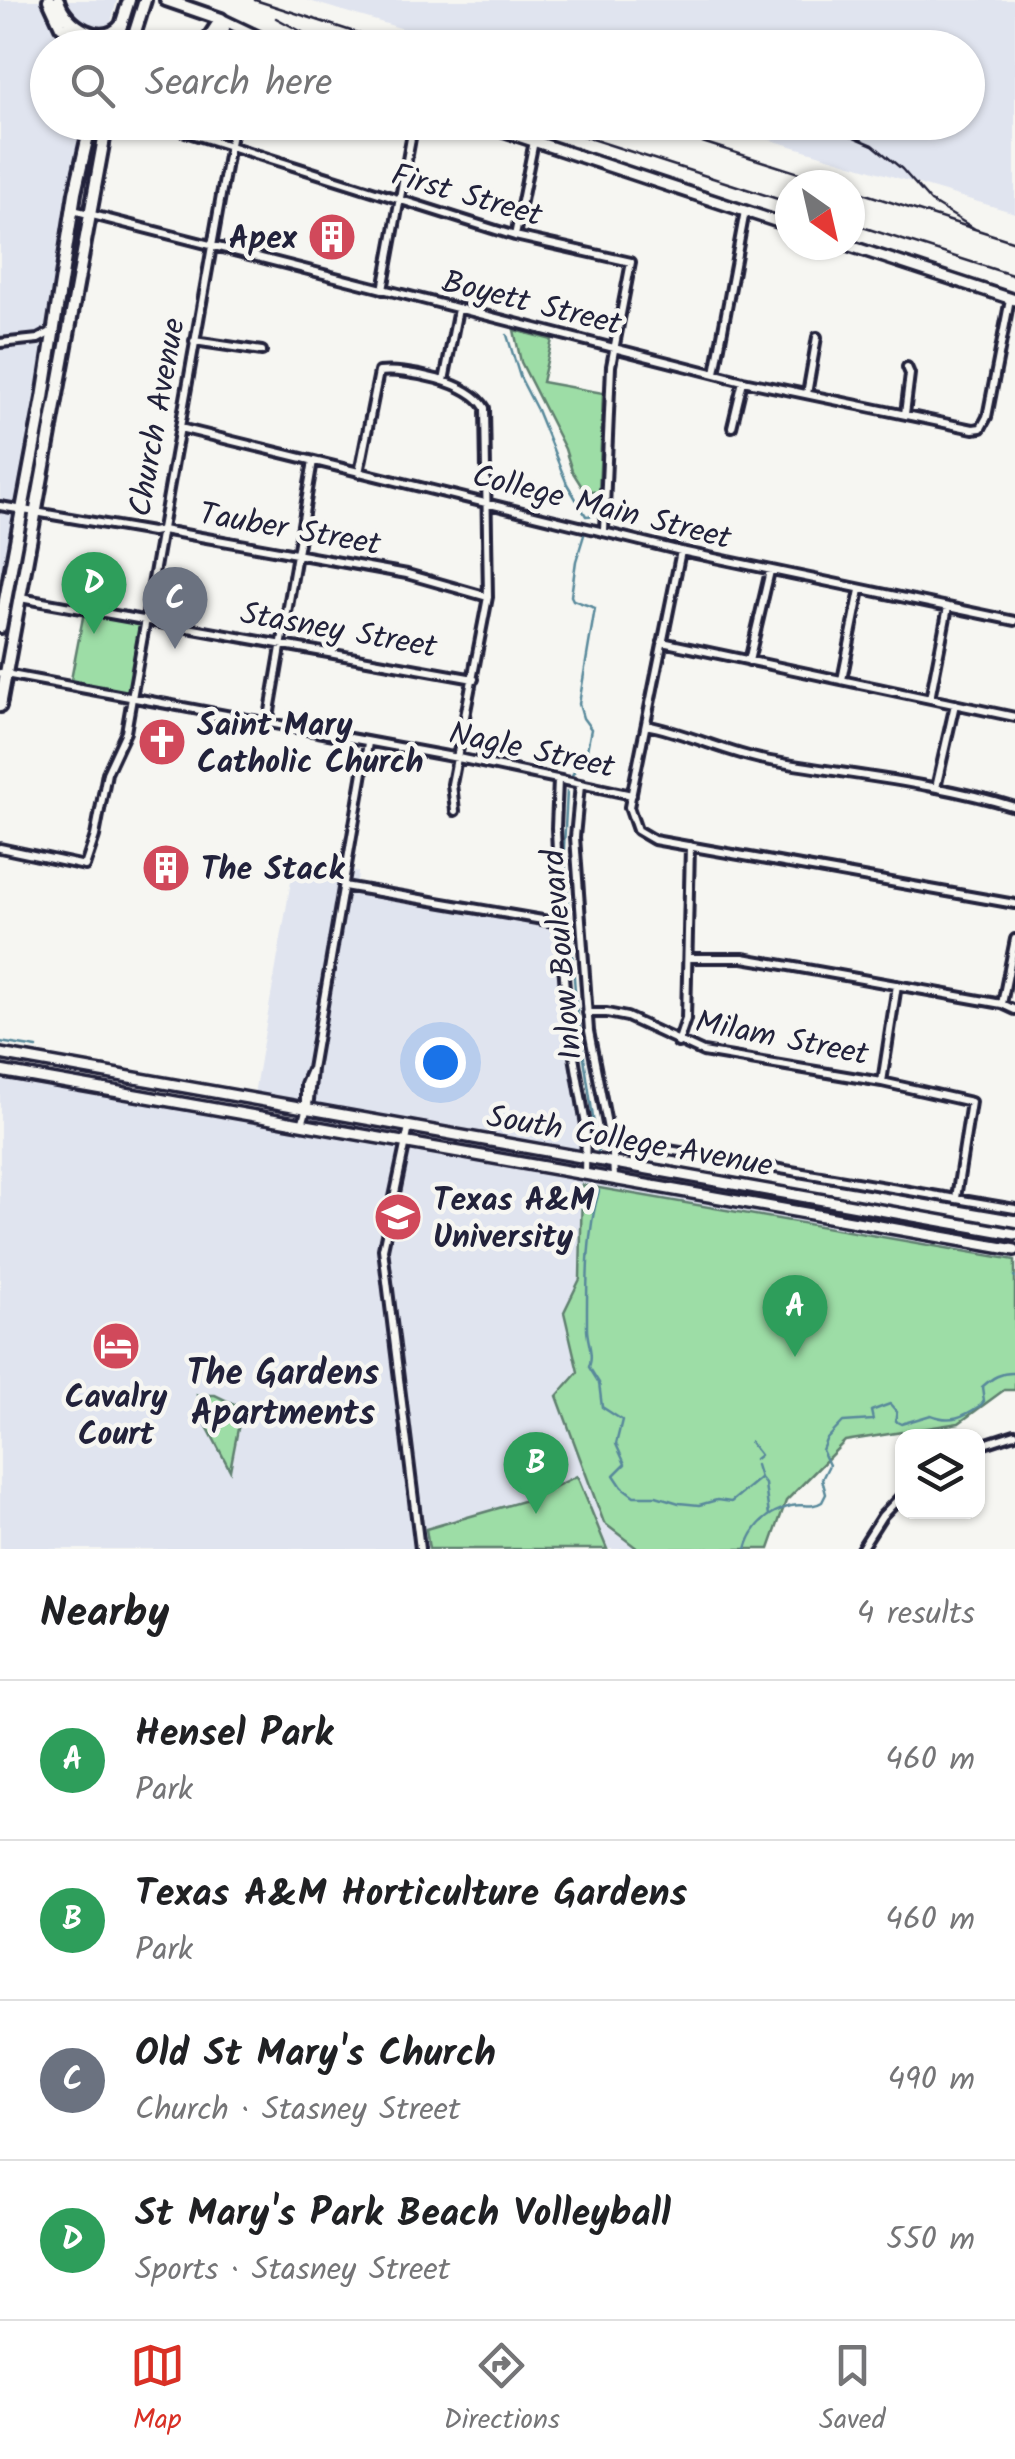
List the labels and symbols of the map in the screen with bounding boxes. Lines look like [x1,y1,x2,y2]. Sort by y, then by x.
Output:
street label: First Street [385,151,548,242]
north arrow [775,170,865,260]
building icon: Apex [306,211,358,263]
place label: Apex [229,214,298,265]
street label: Boyett Street [436,258,627,351]
street label: Church Avenue [116,314,201,521]
street label: College Main Street [467,452,737,565]
street label: Tauber Street [195,489,385,572]
pin: D [62,552,126,634]
pin: C [142,566,208,649]
street label: Stasney Street [236,589,441,674]
place label: Saint Mary Catholic Church [197,701,423,789]
street label: Nagle Street [444,709,620,794]
church icon: Saint Mary Catholic Church [136,716,188,768]
building icon: The Stack [140,842,192,894]
place label: The Stack [201,845,345,896]
street label: Inlow Boulevard [529,846,598,1062]
street label: Milam Street [691,998,873,1081]
your location [415,1037,466,1088]
street label: South College Avenue [483,1092,777,1193]
place label: Texas A&M University [433,1176,595,1264]
school or university icon: Texas A&M University [372,1191,424,1243]
pin: A [762,1274,828,1357]
hotel icon: Cavalry Court [90,1320,142,1372]
district label: The Gardens Apartments [187,1347,379,1443]
place label: Cavalry Court [65,1373,168,1461]
pin: B [504,1432,568,1514]

